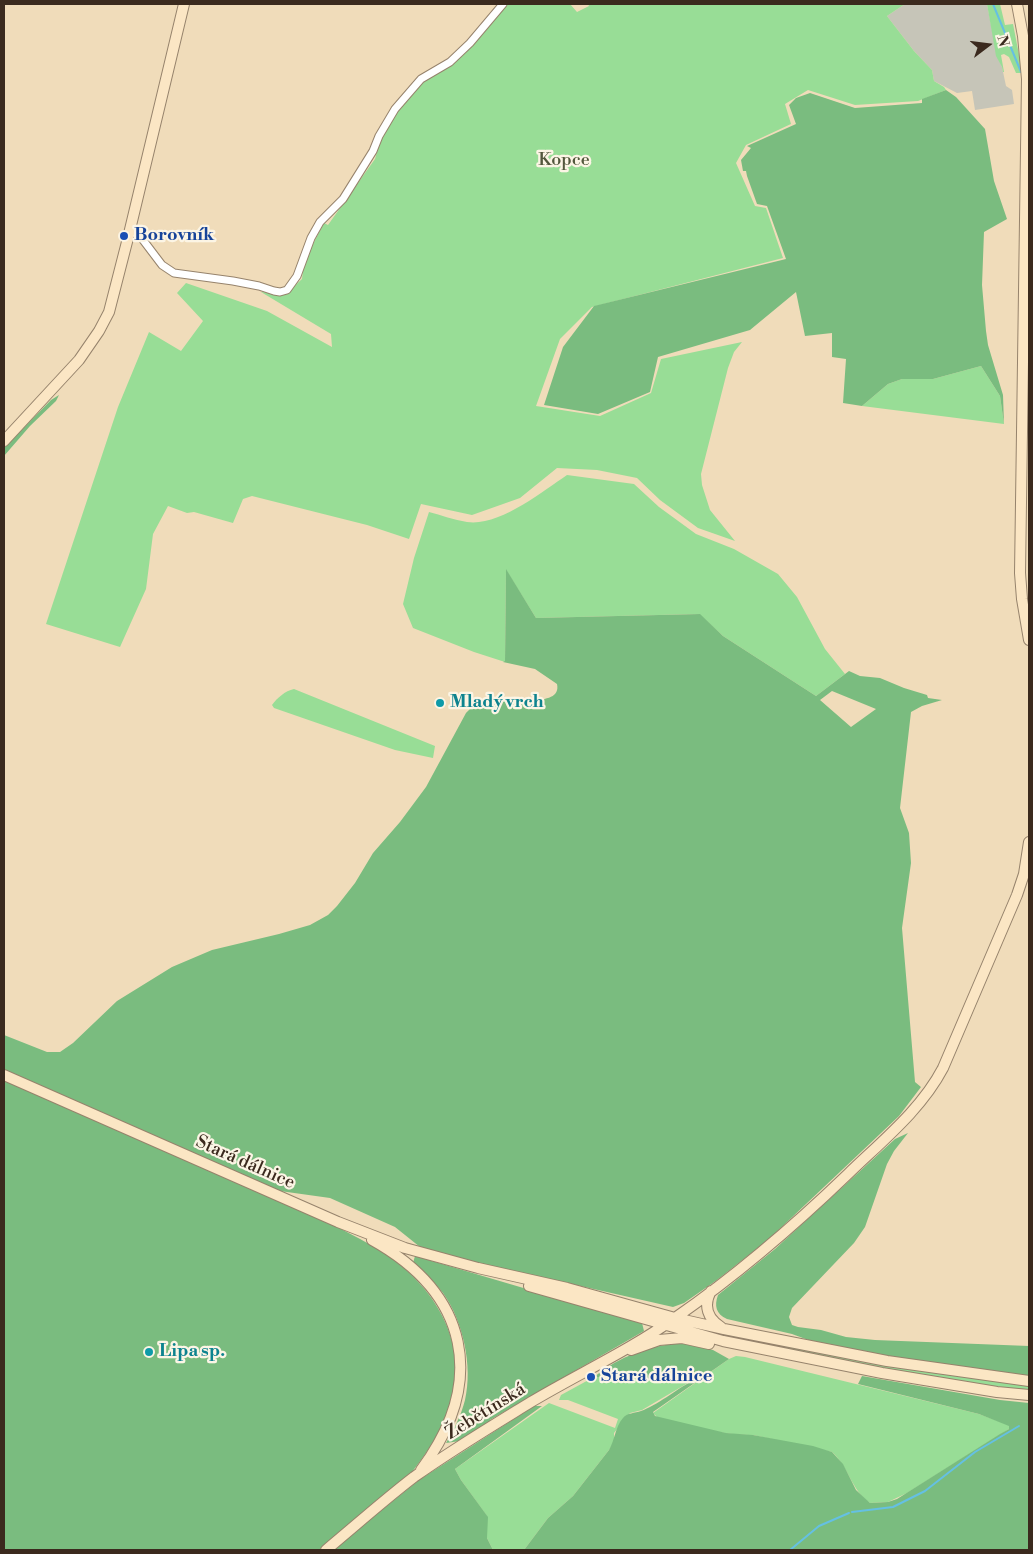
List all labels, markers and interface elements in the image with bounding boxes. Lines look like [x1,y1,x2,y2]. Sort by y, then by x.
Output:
north arrow [963,20,1013,70]
text: N [992,33,1013,49]
park label: Kopce [538,150,590,172]
place label: Borovník [134,225,214,247]
marker: Borovník [118,230,130,242]
place label: Mladý vrch [450,692,544,714]
marker: Mladý vrch [434,697,446,709]
street label: Stará dálnice [192,1132,298,1194]
place label: Lipa sp. [159,1341,225,1363]
marker: Lipa sp. [143,1346,155,1358]
place label: Stará dálnice [601,1366,712,1388]
marker: Stará dálnice [585,1371,597,1383]
street label: Žebětínská [442,1379,530,1445]

